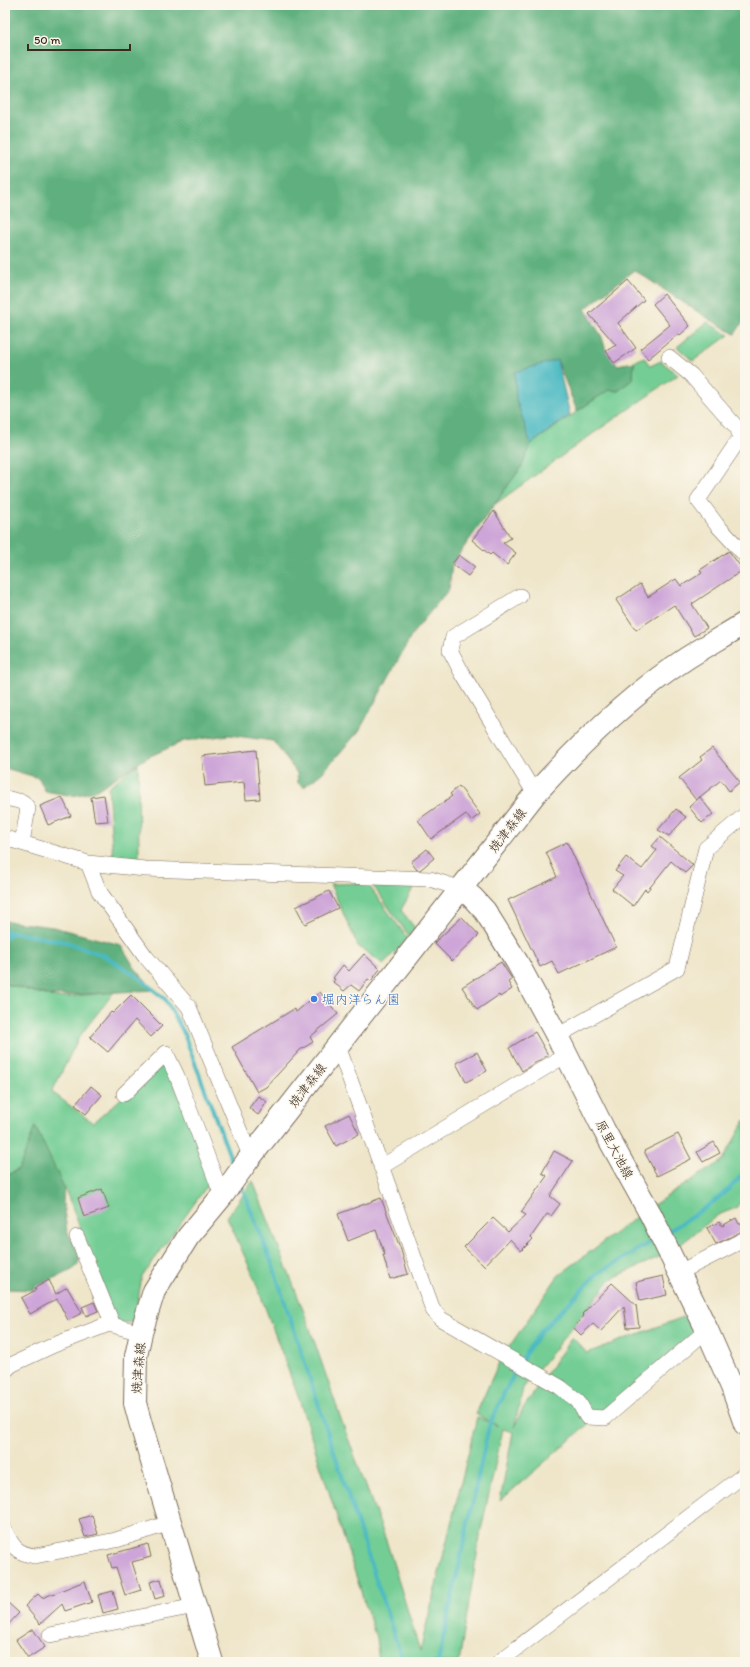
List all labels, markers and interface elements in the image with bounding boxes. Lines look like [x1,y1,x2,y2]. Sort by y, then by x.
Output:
scale bar [28,26,130,52]
text: 50 m [34,33,60,47]
street label: 焼津森線 [485,804,530,855]
place label: 堀内洋らん園 [322,992,400,1007]
marker: 堀内洋らん園 [309,994,319,1004]
street label: 焼津森線 [285,1059,330,1110]
street label: 原里大池線 [593,1117,637,1182]
street label: 焼津森線 [129,1341,148,1395]

